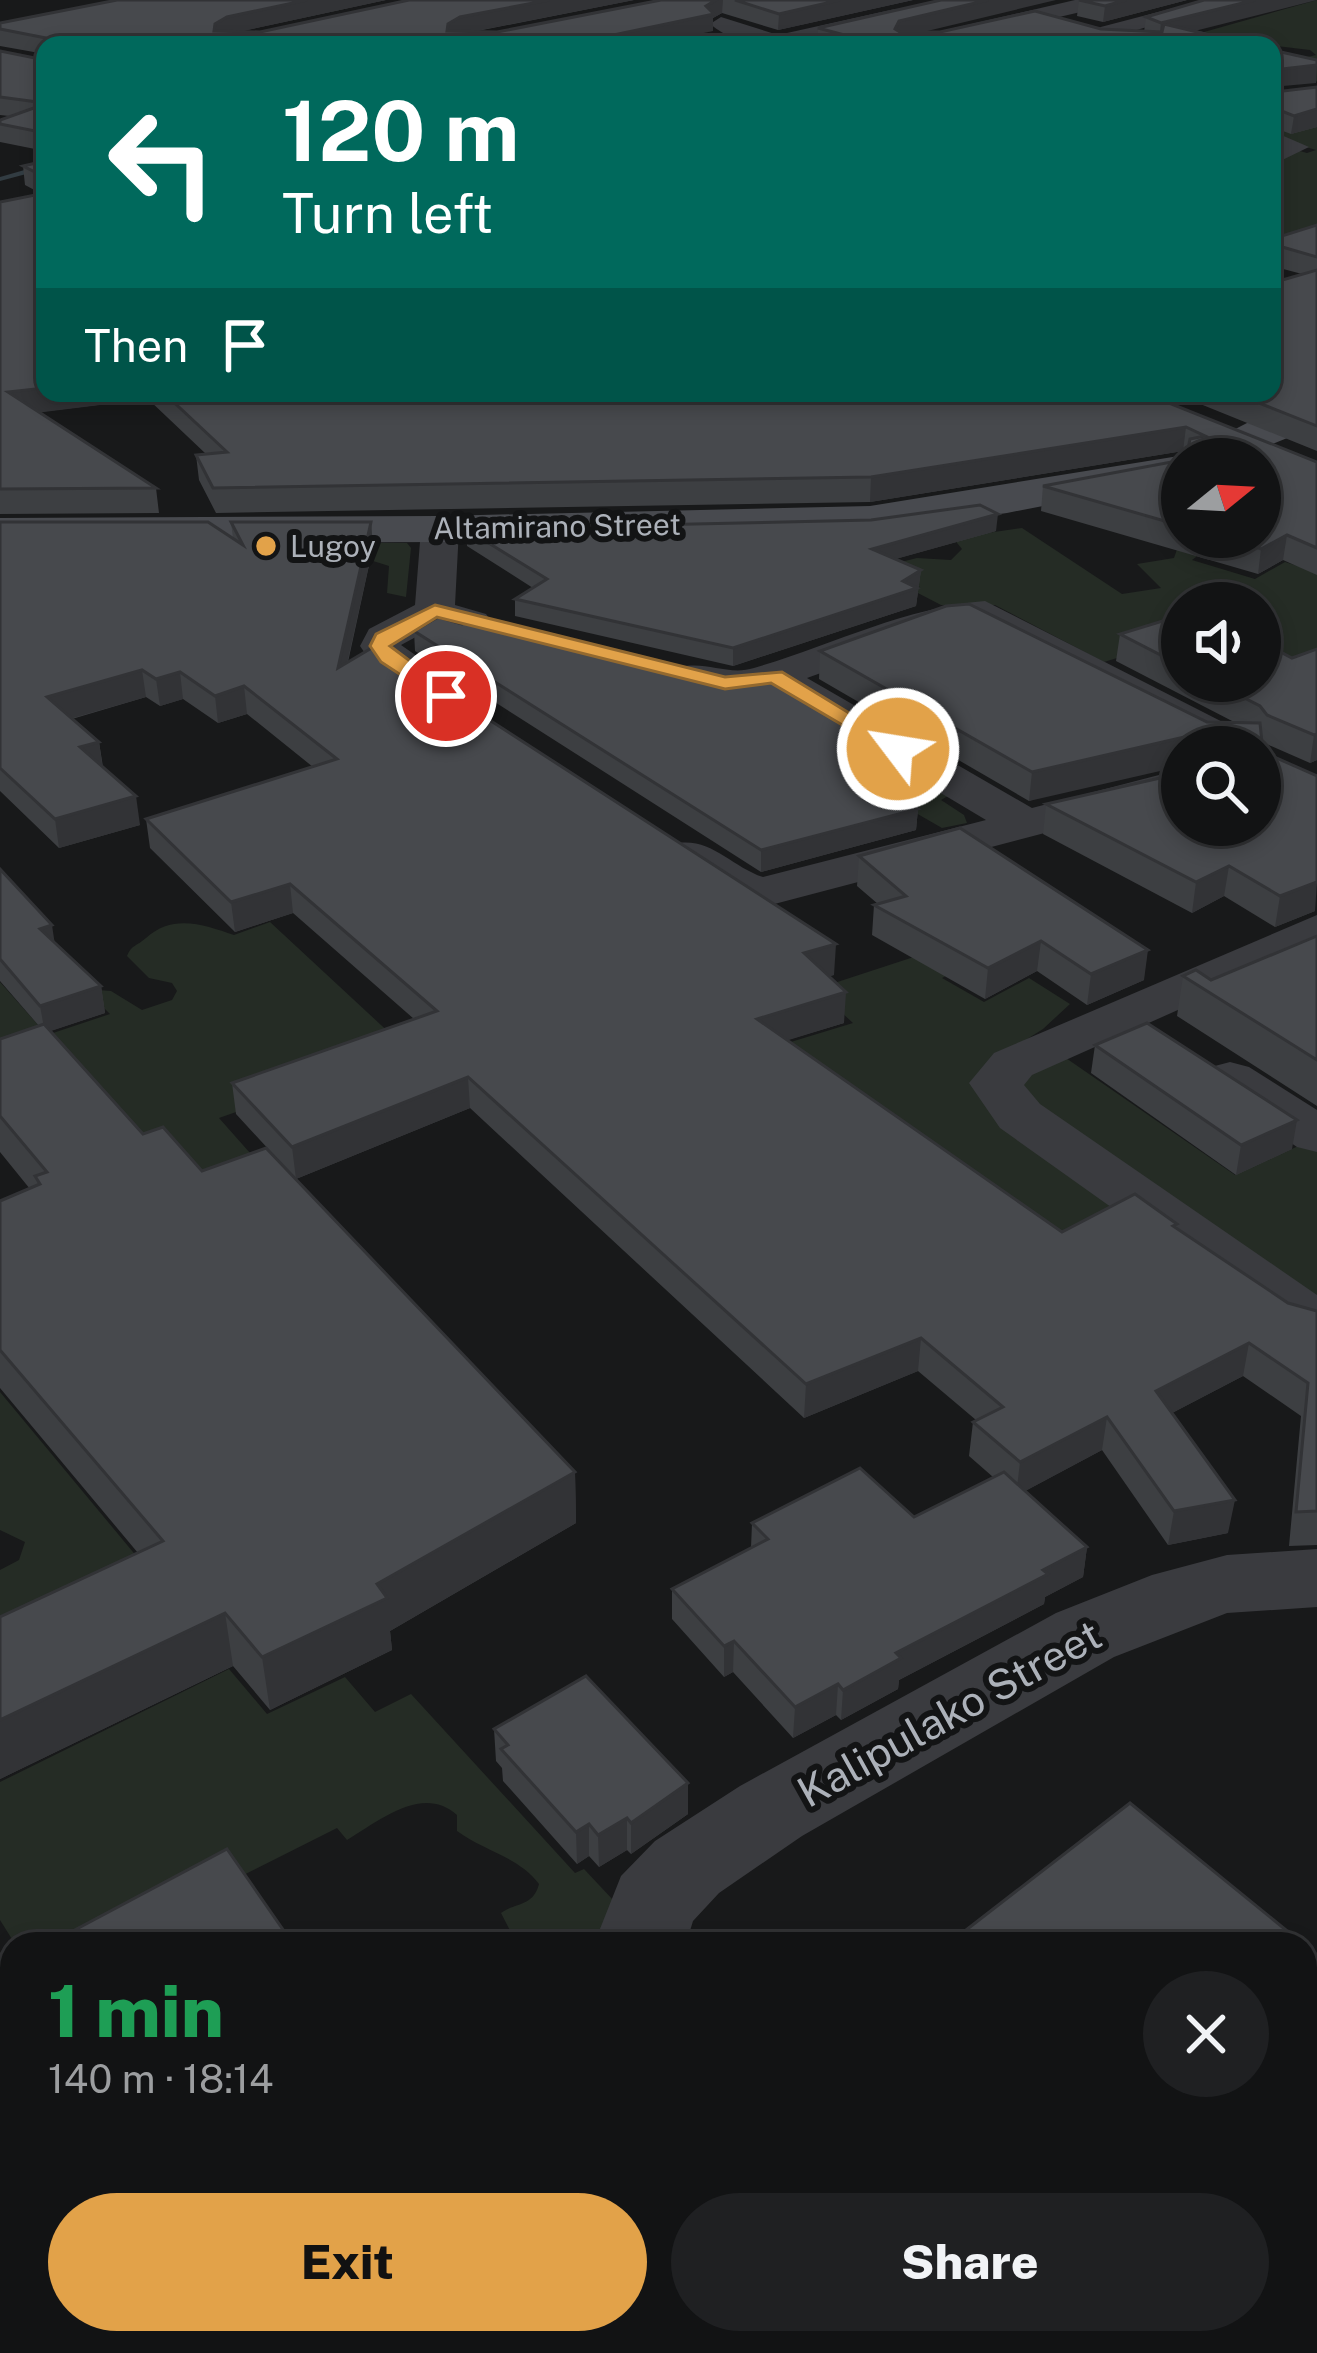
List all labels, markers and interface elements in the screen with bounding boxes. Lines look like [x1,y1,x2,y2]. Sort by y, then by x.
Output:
text: 120 m [282,81,520,180]
icon: left [84,84,240,240]
text: Turn left [282,182,493,245]
icon: arrive [212,312,278,378]
text: Then [84,319,188,372]
north arrow [1161,438,1281,558]
map controls [1161,438,1281,846]
street label: Altamirano Street [433,506,681,546]
place label: Lugoy [290,528,376,564]
marker: Lugoy [253,533,279,559]
button: sound [1161,582,1281,702]
pin [395,645,497,747]
icon: arrive [413,663,479,729]
position arrow [835,686,961,812]
button: search [1161,726,1281,846]
street label: Kalipulako Street [789,1609,1109,1817]
text: 1 min [48,1969,224,2053]
button: close [1143,1971,1269,2097]
text: 140 m · 18:14 [48,2056,273,2102]
button: Exit [48,2193,647,2331]
button: Share [671,2193,1269,2331]

